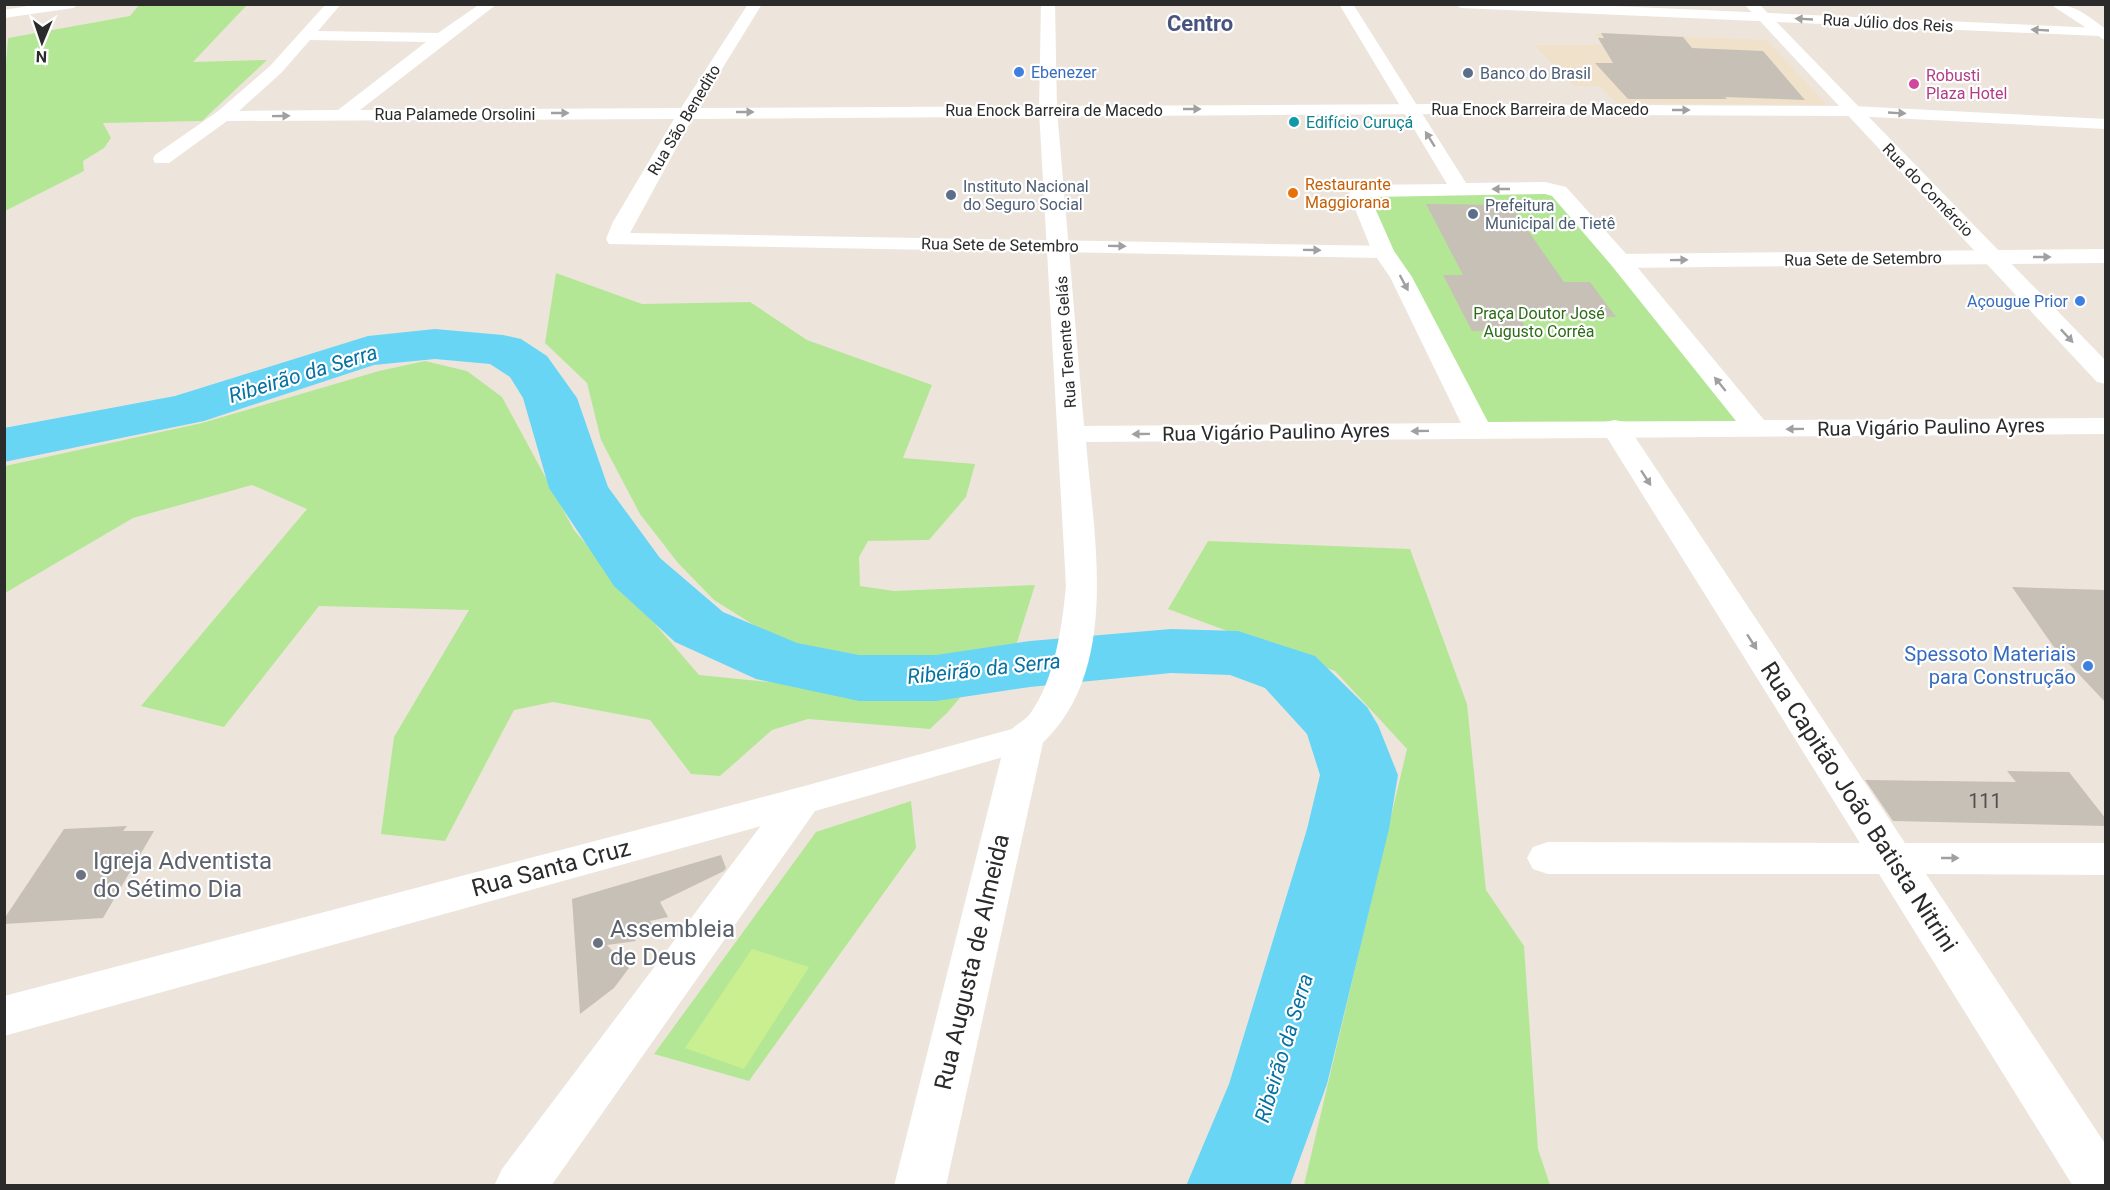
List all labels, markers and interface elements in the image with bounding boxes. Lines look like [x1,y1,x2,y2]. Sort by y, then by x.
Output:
street label: Rua Júlio dos Reis [1822,10,1954,36]
district label: Centro [1167,11,1233,36]
north arrow [12,12,72,72]
one-way arrow [1794,15,1813,24]
one-way arrow [2031,25,2050,34]
text: N [36,47,47,66]
street label: Rua São Benedito [644,61,724,179]
place label: Ebenezer [1031,63,1097,82]
place label: Banco do Brasil [1480,64,1591,83]
marker: Ebenezer [1012,65,1026,79]
marker: Banco do Brasil [1461,66,1475,80]
place label: Robusti Plaza Hotel [1926,66,2007,103]
marker: Robusti Plaza Hotel [1907,77,1921,91]
street label: Rua Enock Barreira de Macedo [1431,100,1649,119]
street label: Rua Enock Barreira de Macedo [945,101,1163,120]
one-way arrow [1183,104,1202,114]
street label: Rua Palamede Orsolini [375,105,535,124]
one-way arrow [1672,105,1691,115]
one-way arrow [736,107,755,117]
one-way arrow [551,108,570,118]
one-way arrow [1888,109,1907,118]
one-way arrow [272,111,291,120]
place label: Edifício Curuçá [1306,113,1413,132]
marker: Edifício Curuçá [1287,115,1301,129]
one-way arrow [1424,131,1435,147]
street label: Rua do Comércio [1879,139,1977,241]
place label: Restaurante Maggiorana [1305,175,1391,212]
place label: Instituto Nacional do Seguro Social [963,177,1089,214]
one-way arrow [1491,184,1510,193]
marker: Restaurante Maggiorana [1286,186,1300,200]
marker: Instituto Nacional do Seguro Social [944,188,958,202]
place label: Prefeitura Municipal de Tietê [1485,196,1615,233]
marker: Prefeitura Municipal de Tietê [1466,207,1480,221]
street label: Rua Sete de Setembro [921,234,1079,256]
one-way arrow [1107,242,1126,251]
one-way arrow [1302,245,1321,254]
street label: Rua Sete de Setembro [1784,248,1942,270]
one-way arrow [2032,252,2051,262]
one-way arrow [1669,255,1688,265]
street label: Rua Tenente Gelás [1052,275,1080,409]
one-way arrow [1399,275,1409,292]
place label: Açougue Prior [1967,292,2069,311]
marker: Açougue Prior [2073,294,2087,308]
park label: Praça Doutor José Augusto Corrêa [1473,304,1605,341]
one-way arrow [2060,328,2074,343]
water label: Ribeirão da Serra [226,340,380,408]
one-way arrow [1714,377,1727,392]
street label: Rua Vigário Paulino Ayres [1817,413,2045,441]
street label: Rua Vigário Paulino Ayres [1162,418,1390,446]
one-way arrow [1786,424,1805,434]
one-way arrow [1410,426,1429,436]
one-way arrow [1131,429,1150,439]
one-way arrow [1641,470,1652,486]
one-way arrow [1746,633,1758,649]
place label: Spessoto Materiais para Construção [1904,642,2076,689]
water label: Ribeirão da Serra [906,649,1062,689]
street label: Rua Capitão João Batista Nitrini [1755,657,1963,957]
marker: Spessoto Materiais para Construção [2081,659,2095,673]
house number: 111 [1968,789,2002,813]
street label: Rua Augusta de Almeida [929,831,1015,1093]
street label: Rua Santa Cruz [468,833,634,903]
place label: Igreja Adventista do Sétimo Dia [93,847,272,903]
one-way arrow [1940,853,1959,863]
marker: Igreja Adventista do Sétimo Dia [74,868,88,882]
place label: Assembleia de Deus [610,915,735,971]
marker: Assembleia de Deus [591,936,605,950]
water label: Ribeirão da Serra [1250,971,1318,1125]

